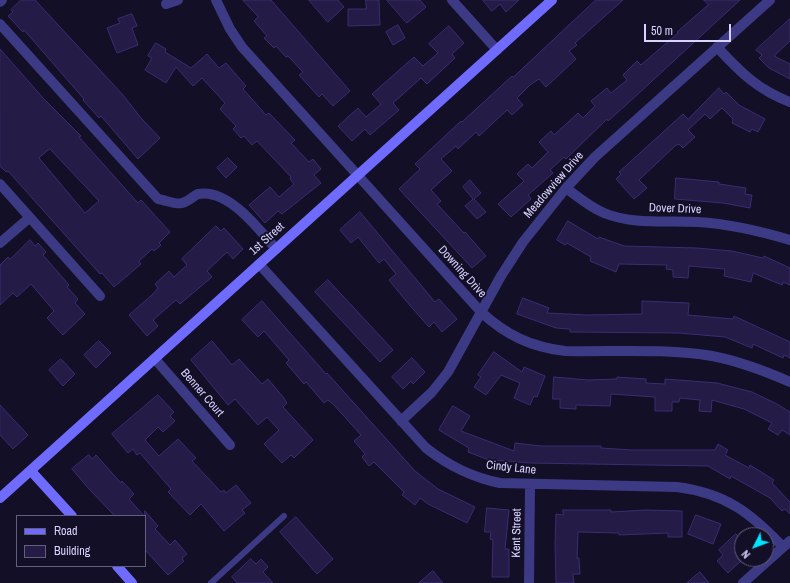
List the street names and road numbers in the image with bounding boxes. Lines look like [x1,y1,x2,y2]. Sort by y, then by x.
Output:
street label: Meadowview Drive [521,149,587,221]
street label: Dover Drive [649,201,701,217]
street label: 1st Street [247,220,287,258]
street label: Downing Drive [435,243,489,301]
street label: Benner Court [177,366,227,420]
street label: Cindy Lane [485,458,537,478]
street label: Kent Street [509,508,525,558]

